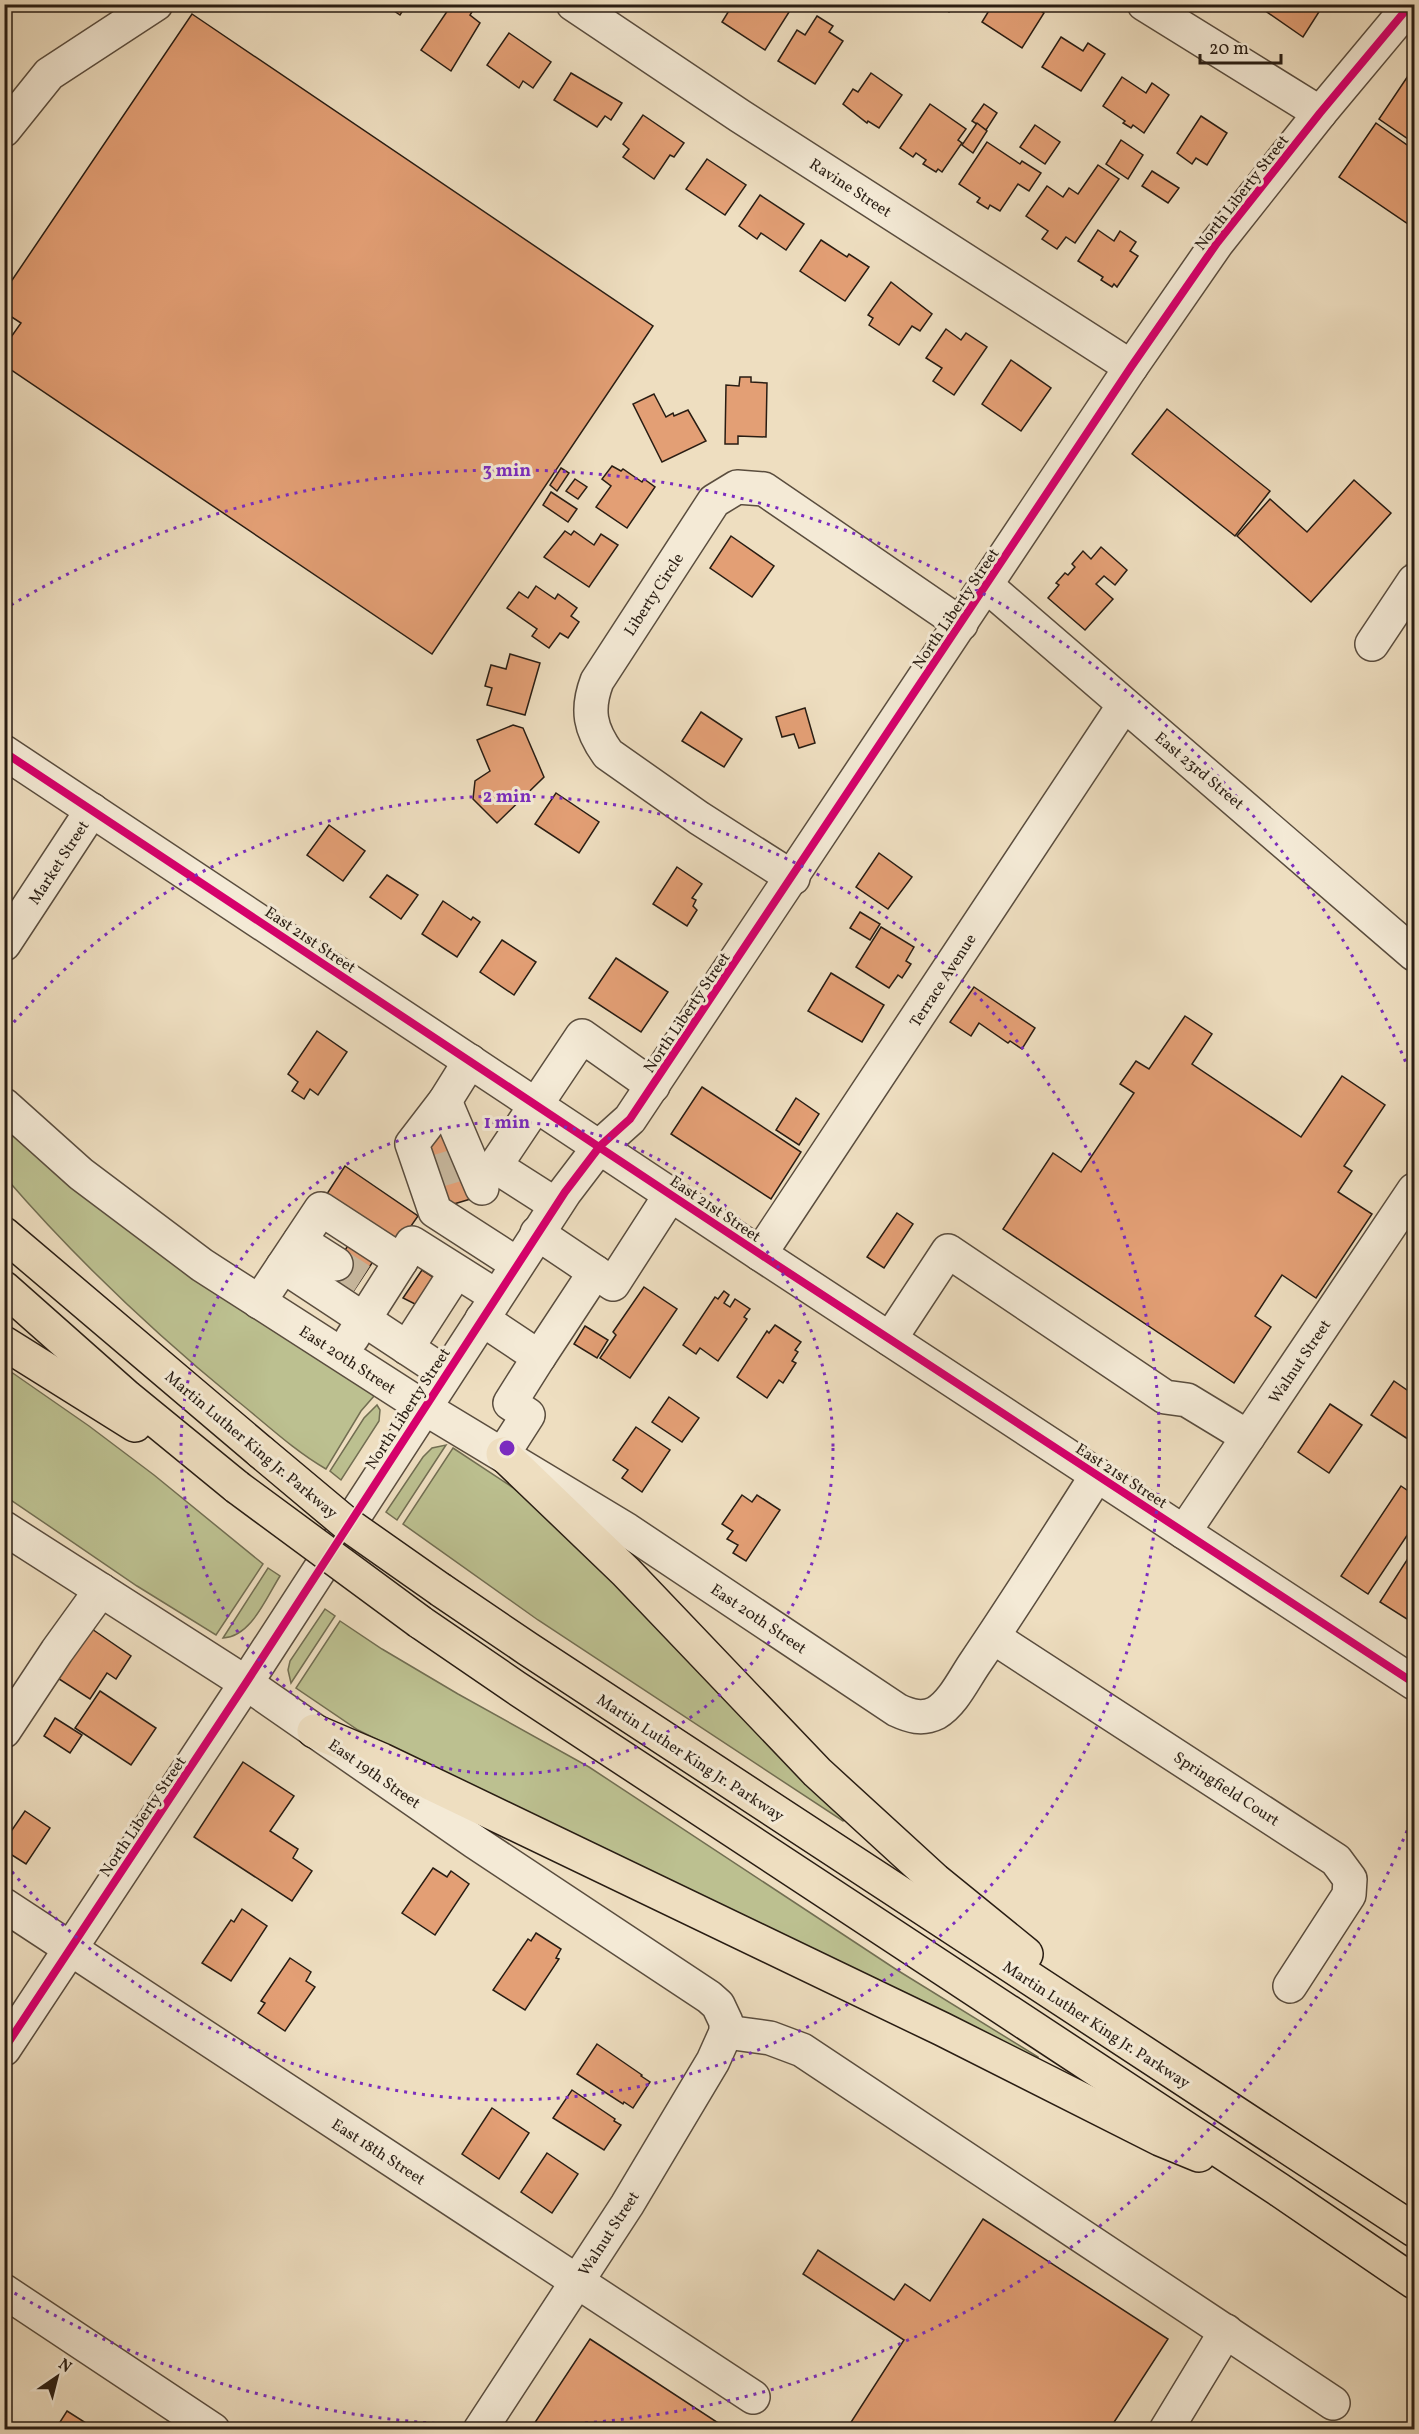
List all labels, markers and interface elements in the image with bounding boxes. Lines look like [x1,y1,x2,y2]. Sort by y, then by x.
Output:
scale bar [1200,27,1281,65]
text: 20 m [1209,37,1249,62]
street label: North Liberty Street [1190,131,1295,256]
street label: Ravine Street [805,154,896,224]
text: 3 min [483,459,531,484]
street label: North Liberty Street [908,544,1005,674]
street label: Liberty Circle [620,549,690,641]
street label: East 23rd Street [1149,728,1248,816]
text: 2 min [483,785,531,810]
street label: Market Street [24,816,95,910]
street label: East 21st Street [260,902,360,980]
street label: Terrace Avenue [905,930,982,1032]
street label: North Liberty Street [639,948,736,1078]
text: 1 min [484,1111,530,1136]
street label: East 21st Street [665,1171,765,1249]
street label: Walnut Street [1264,1315,1337,1408]
street label: East 20th Street [294,1321,400,1400]
street label: North Liberty Street [361,1344,457,1474]
street label: Martin Luther King Jr. Parkway [160,1367,342,1525]
centre of rings [497,1438,517,1458]
street label: East 21st Street [1071,1439,1172,1515]
street label: East 20th Street [705,1579,811,1660]
street label: Martin Luther King Jr. Parkway [592,1690,788,1828]
street label: East 19th Street [323,1735,425,1815]
street label: Springfield Court [1169,1747,1283,1832]
street label: North Liberty Street [95,1752,192,1882]
street label: Martin Luther King Jr. Parkway [998,1957,1194,2095]
street label: East 18th Street [327,2114,429,2191]
street label: Walnut Street [574,2187,646,2281]
north arrow [27,2347,87,2407]
text: N [53,2354,76,2379]

